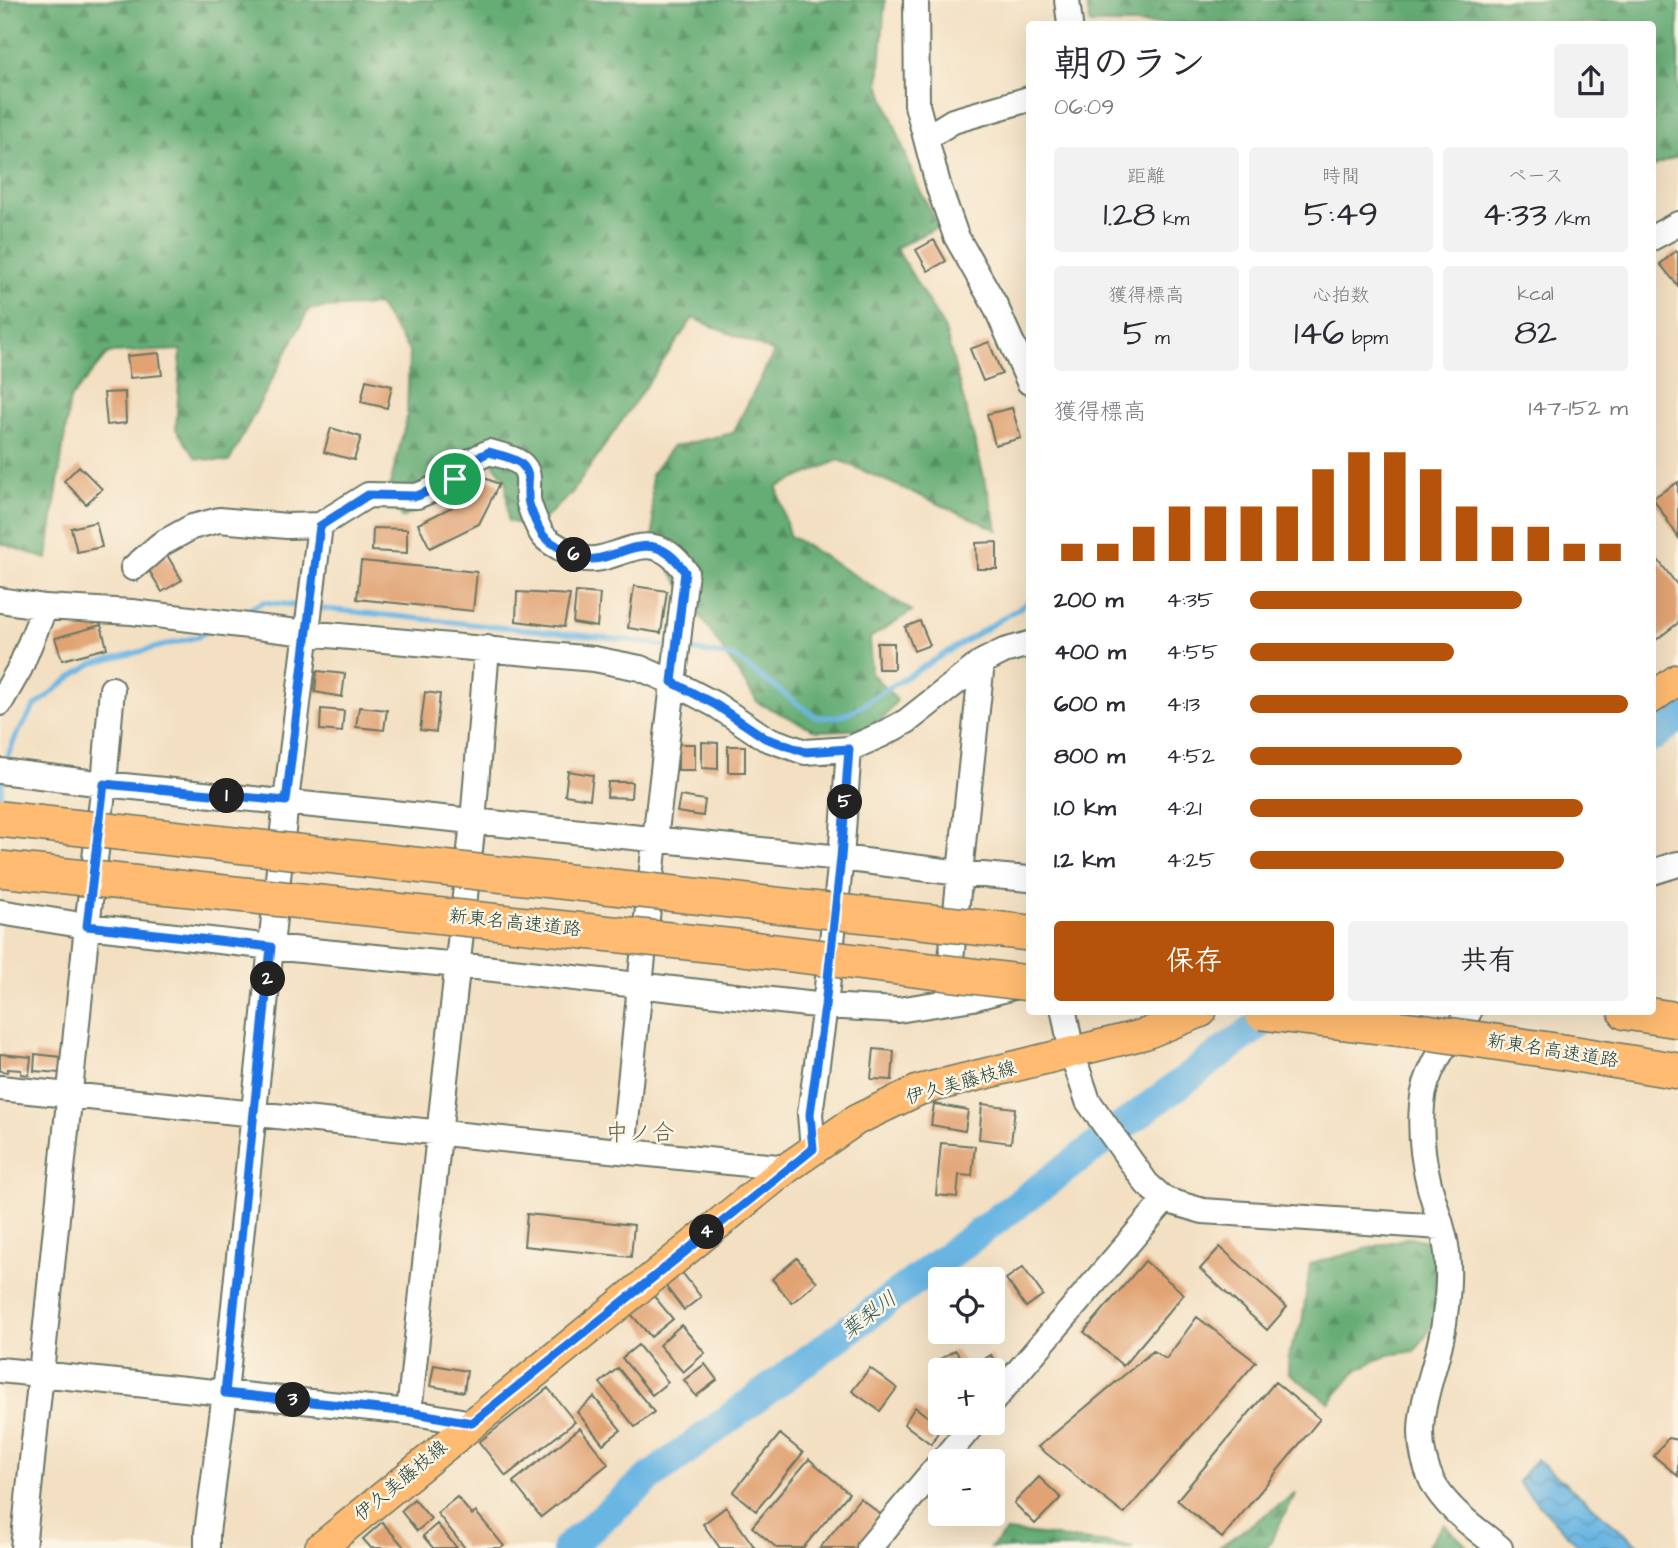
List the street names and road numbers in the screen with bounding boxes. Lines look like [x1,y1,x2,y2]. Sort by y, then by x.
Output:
street label: 新東名高速道路 [447,903,583,943]
street label: 新東名高速道路 [1485,1027,1621,1075]
street label: 伊久美藤枝線 [902,1054,1020,1112]
street label: 伊久美藤枝線 [349,1434,453,1528]

